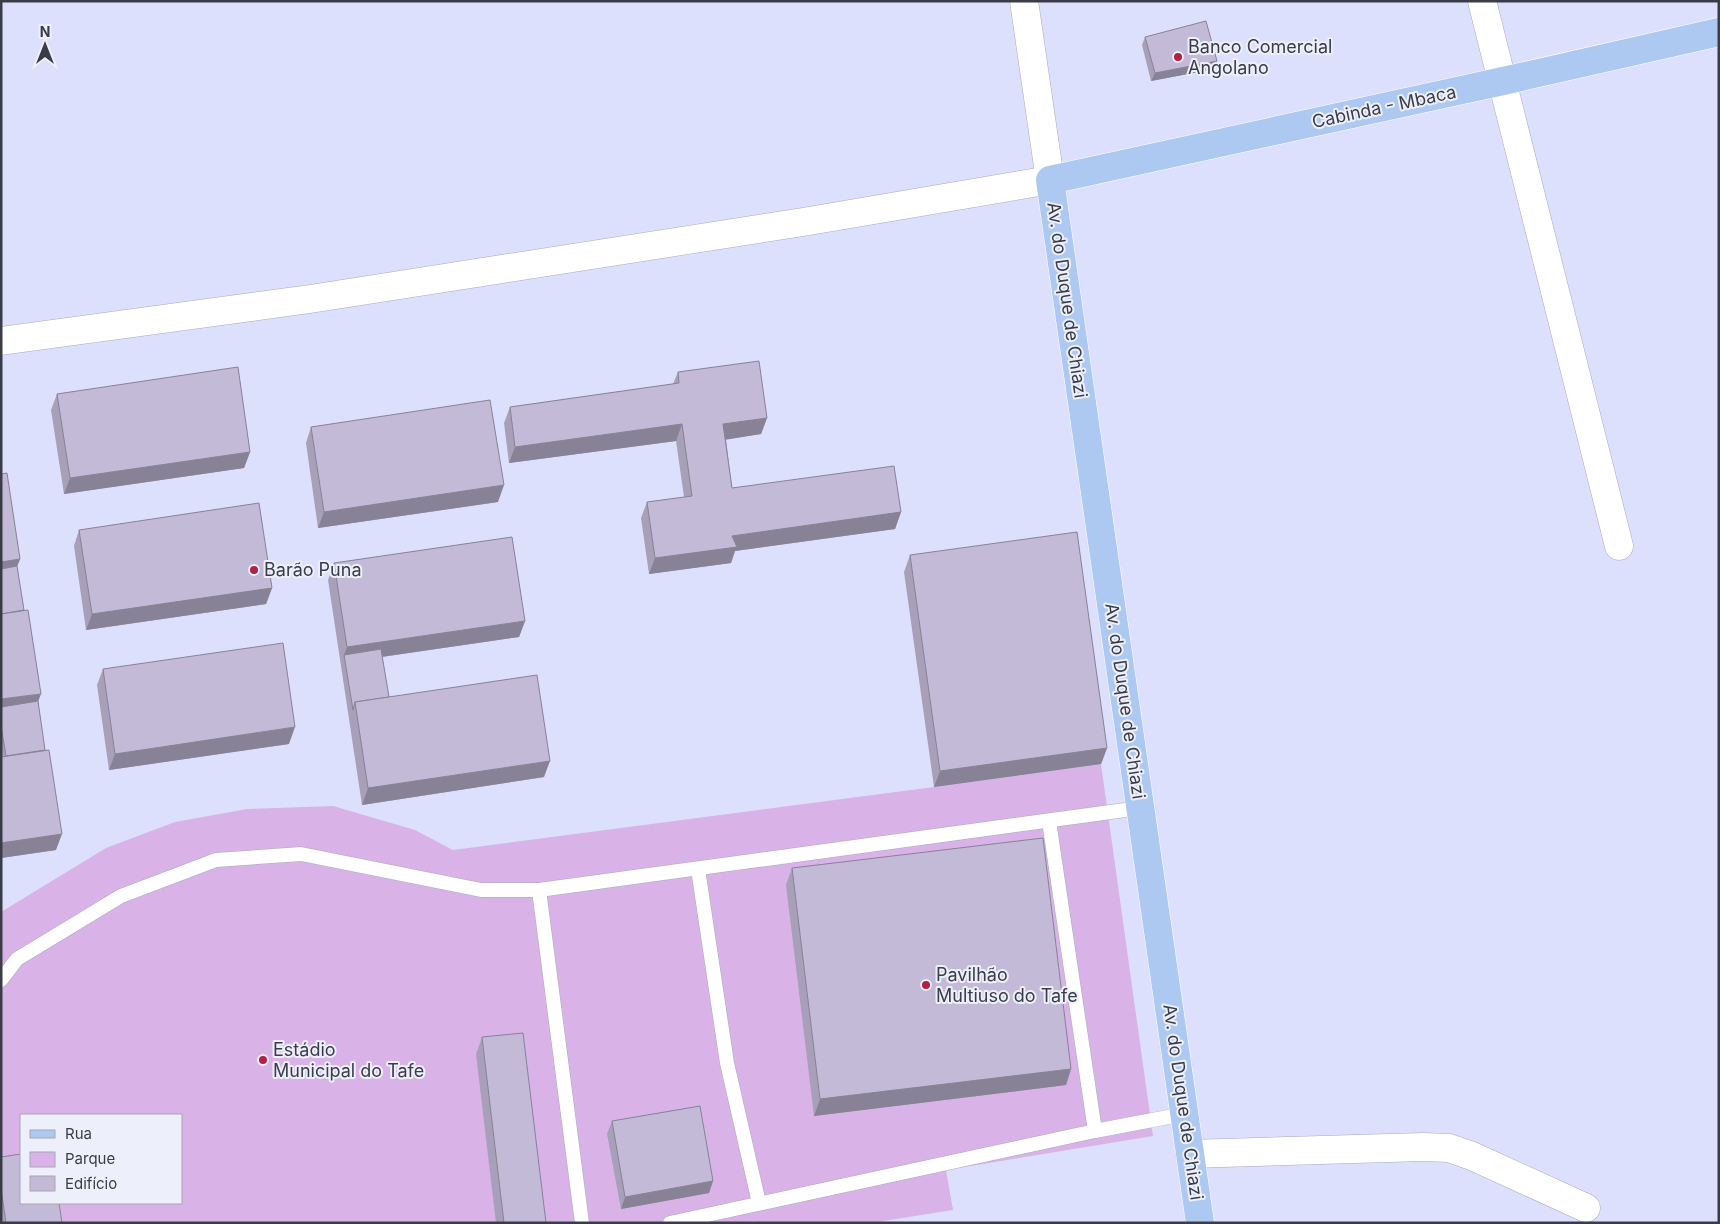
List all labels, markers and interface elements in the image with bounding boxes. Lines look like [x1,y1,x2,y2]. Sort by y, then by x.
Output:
north arrow [20,20,70,70]
text: N [40,23,50,40]
place label: Banco Comercial Angolano [1188,36,1332,78]
marker: Banco Comercial Angolano [1172,51,1184,63]
street label: Cabinda - Mbaca [1310,81,1458,132]
street label: Av. do Duque de Chiazi [1043,201,1092,399]
place label: Barão Puna [264,559,362,580]
marker: Barão Puna [248,564,260,576]
street label: Av. do Duque de Chiazi [1101,602,1150,800]
place label: Pavilhão Multiuso do Tafe [936,964,1078,1006]
marker: Pavilhão Multiuso do Tafe [920,979,932,991]
street label: Av. do Duque de Chiazi [1159,1003,1208,1201]
place label: Estádio Municipal do Tafe [273,1039,424,1081]
marker: Estádio Municipal do Tafe [257,1054,269,1066]
legend [20,1114,182,1204]
text: Rua [65,1124,92,1143]
text: Parque [65,1149,115,1168]
text: Edifício [65,1174,117,1193]

